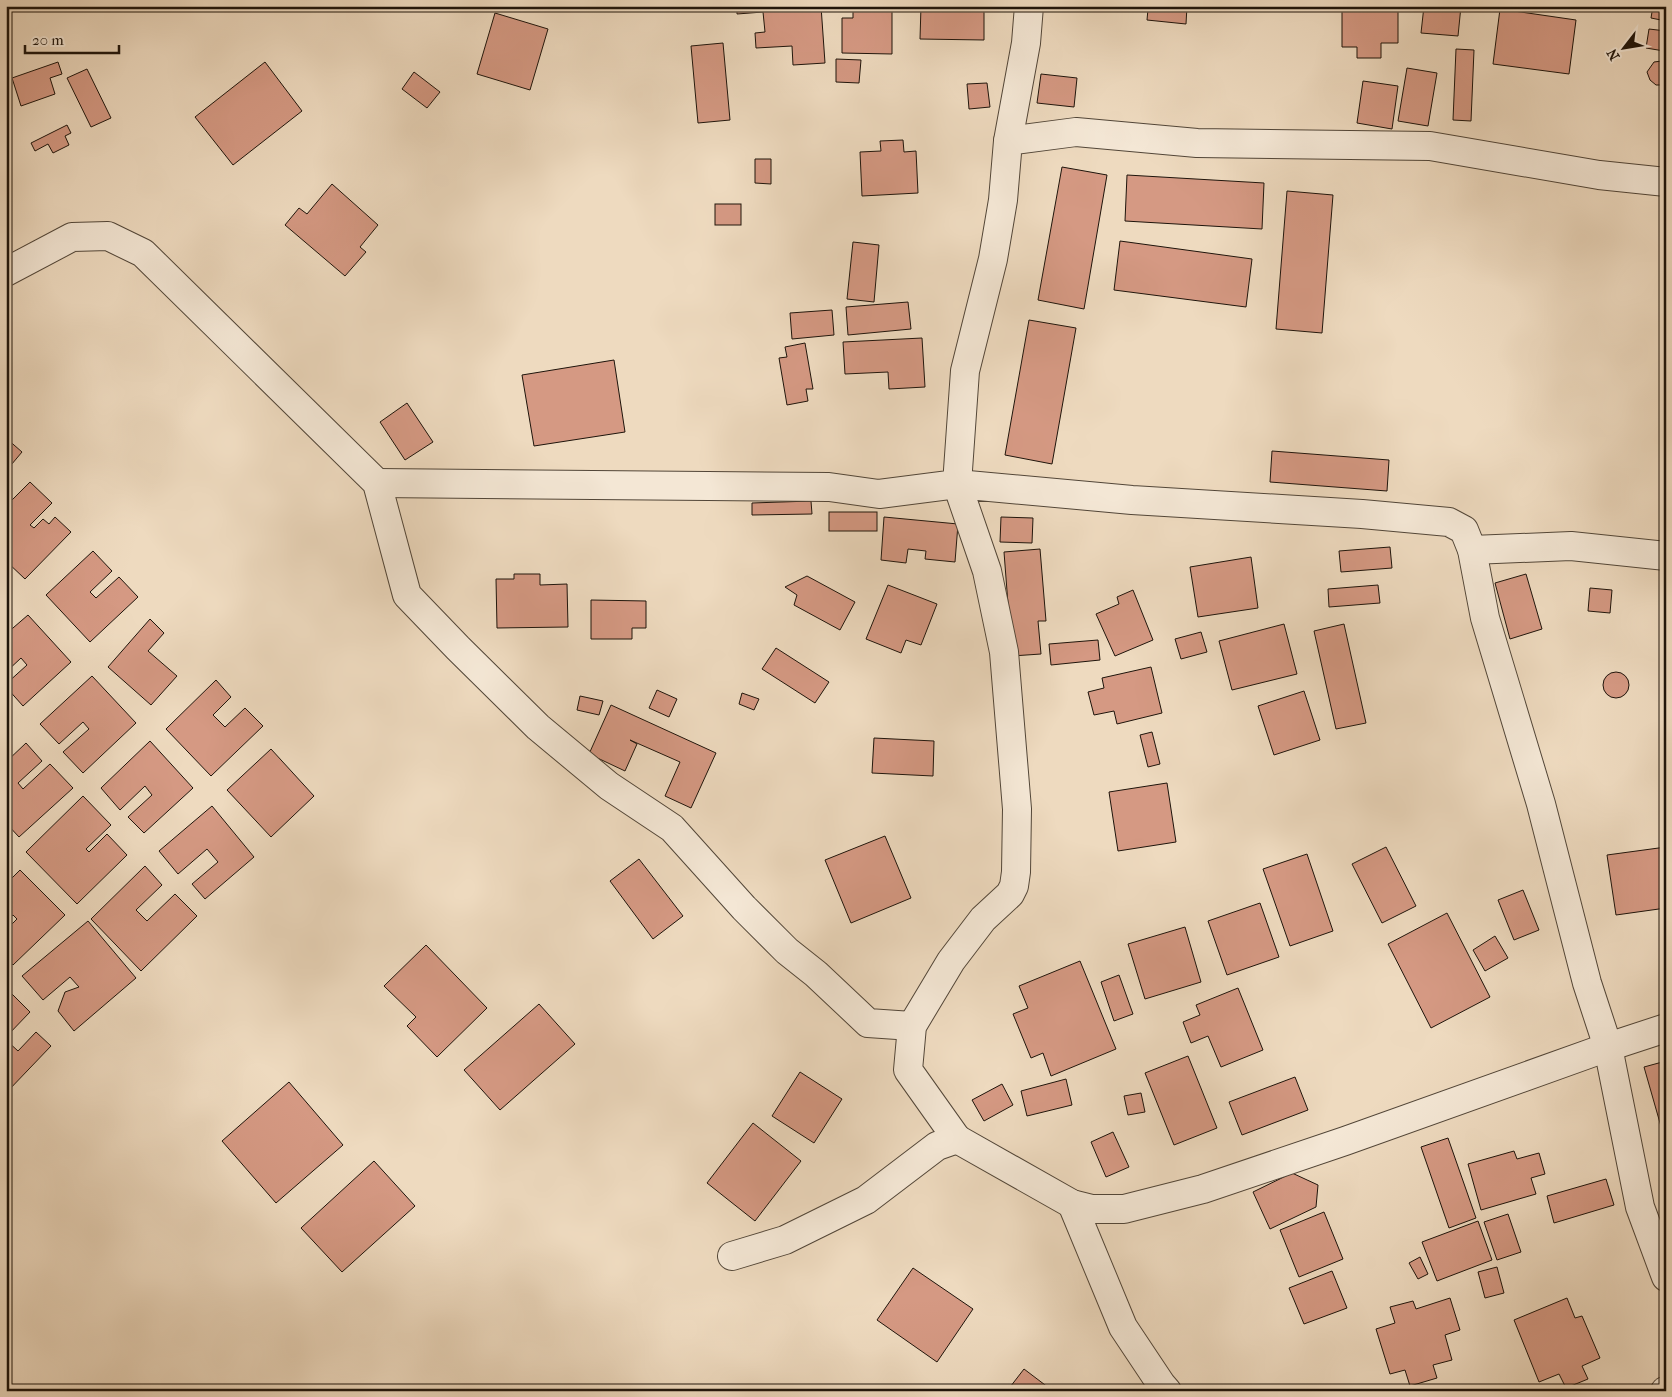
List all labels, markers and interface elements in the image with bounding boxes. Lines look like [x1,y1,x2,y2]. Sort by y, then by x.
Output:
scale bar [25,22,119,54]
north arrow [1600,22,1650,72]
text: 20 m [32,31,64,49]
text: N [1603,45,1623,63]

